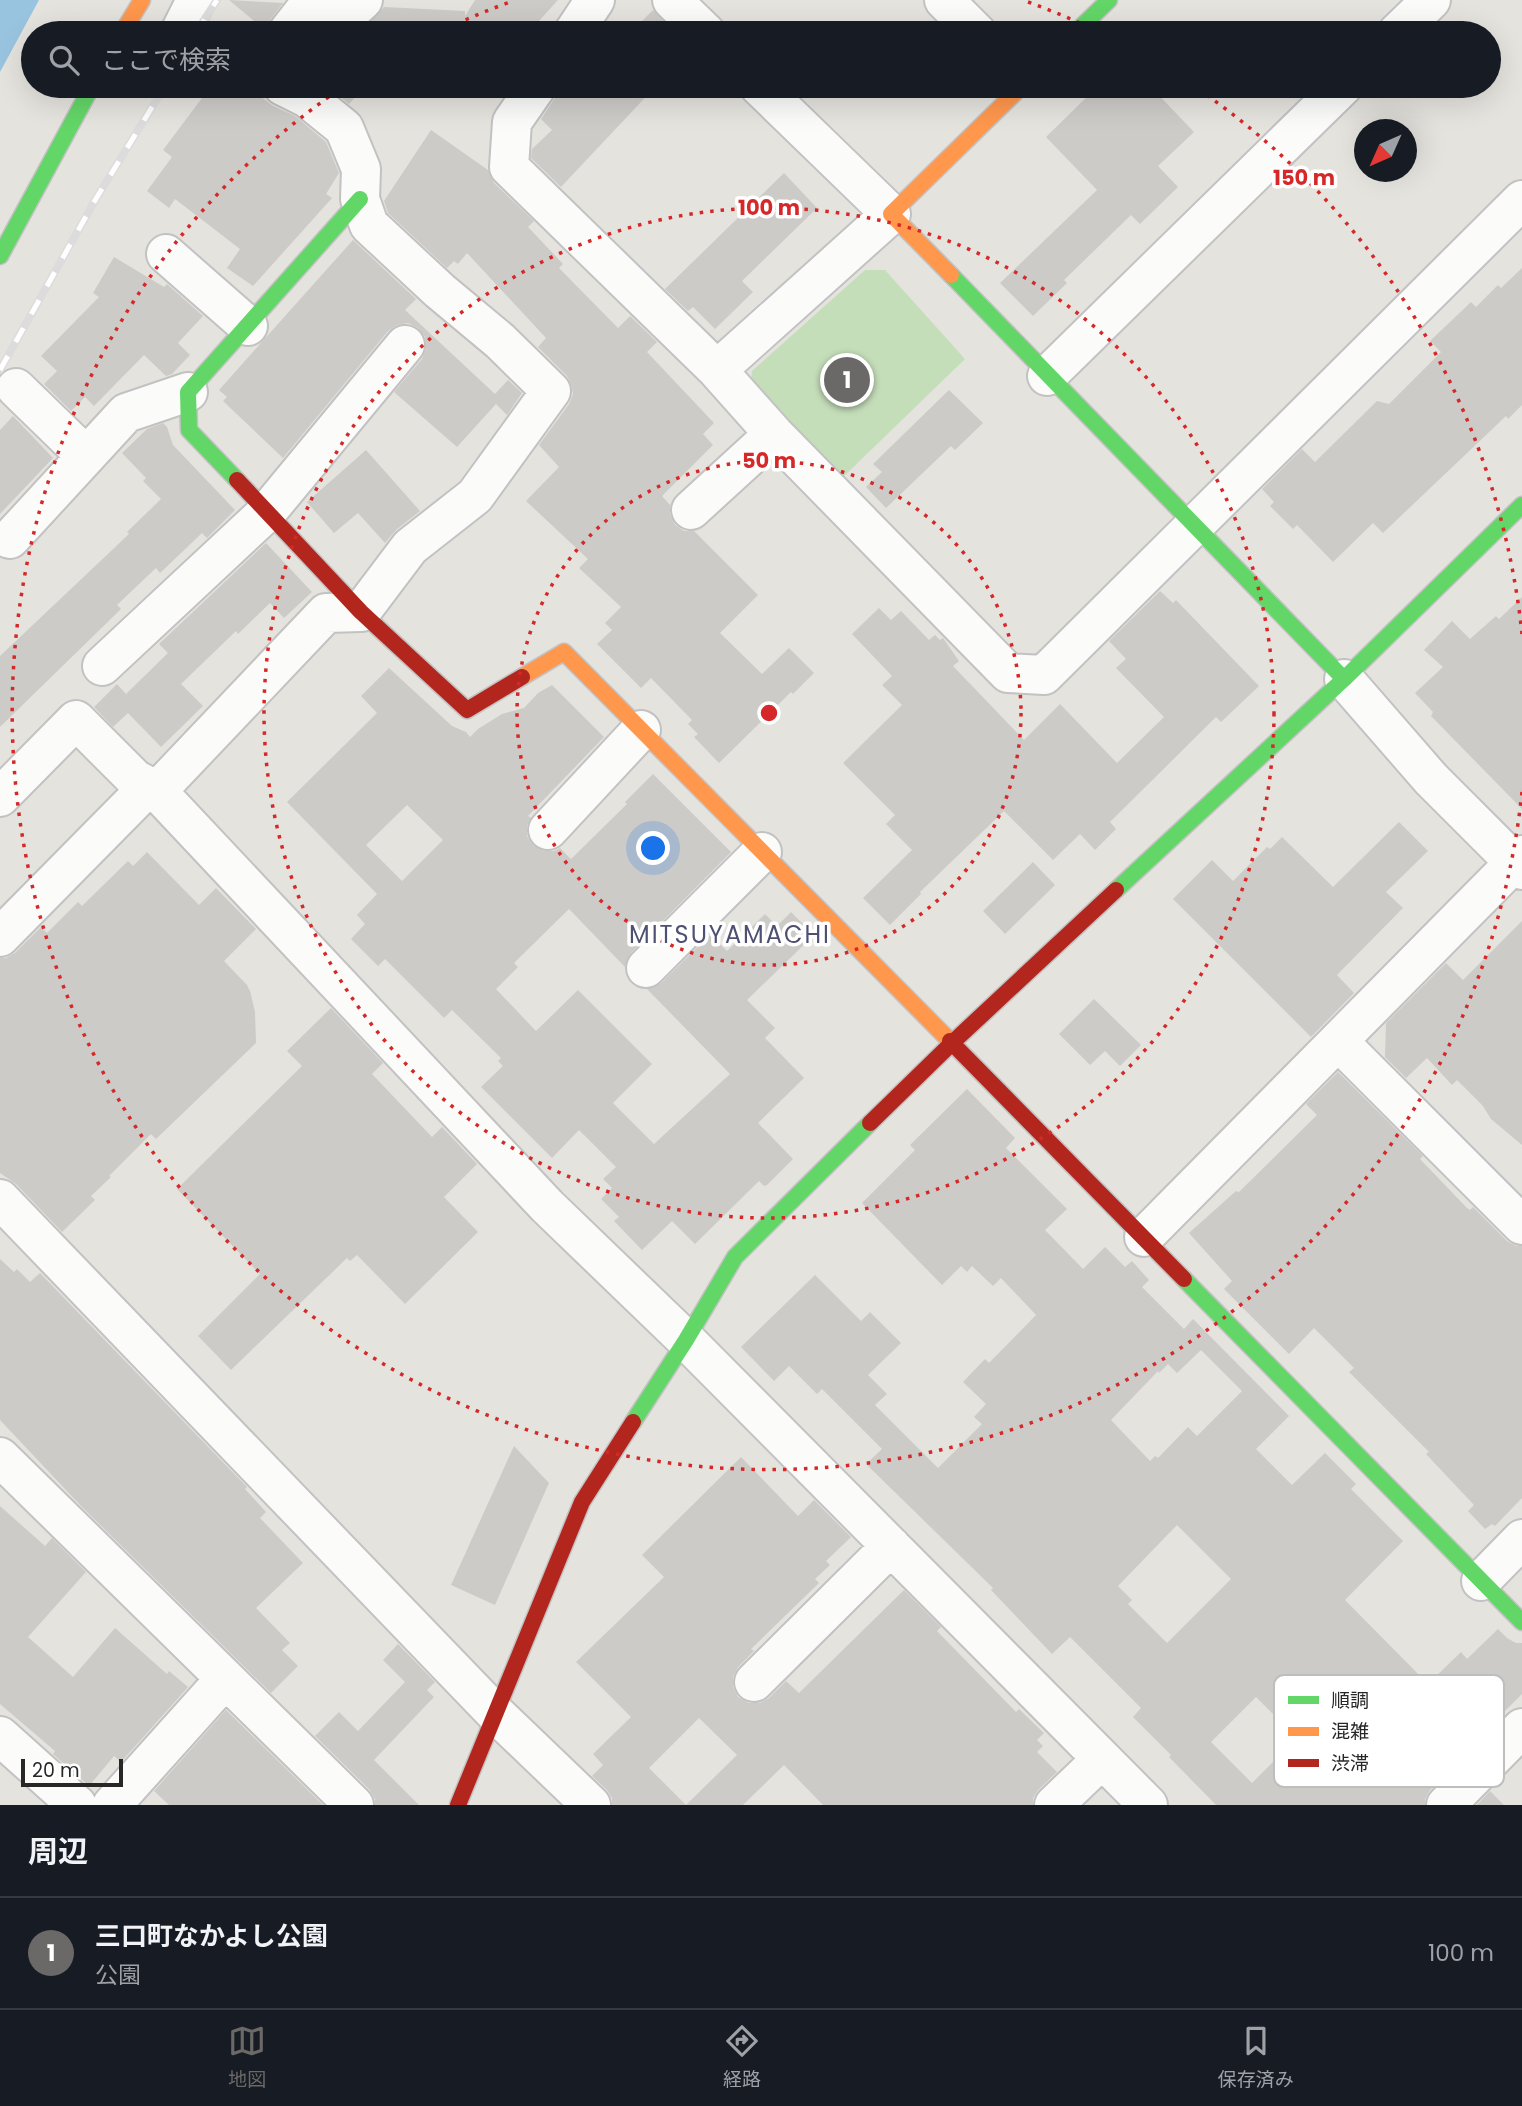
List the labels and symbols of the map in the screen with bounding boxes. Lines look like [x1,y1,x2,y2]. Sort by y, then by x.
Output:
north arrow [1354,119,1417,182]
text: 150 m [1273,163,1335,192]
text: 100 m [738,193,800,222]
pin: 1 [824,354,870,406]
text: 50 m [742,446,796,475]
centre of rings [757,701,781,725]
your location [636,831,670,865]
district label: MITSUYAMACHI [629,918,831,951]
legend [1274,1675,1504,1787]
text: 順調 [1331,1687,1369,1714]
text: 混雑 [1331,1718,1369,1745]
text: 渋滞 [1331,1750,1369,1777]
scale bar [21,1756,122,1788]

